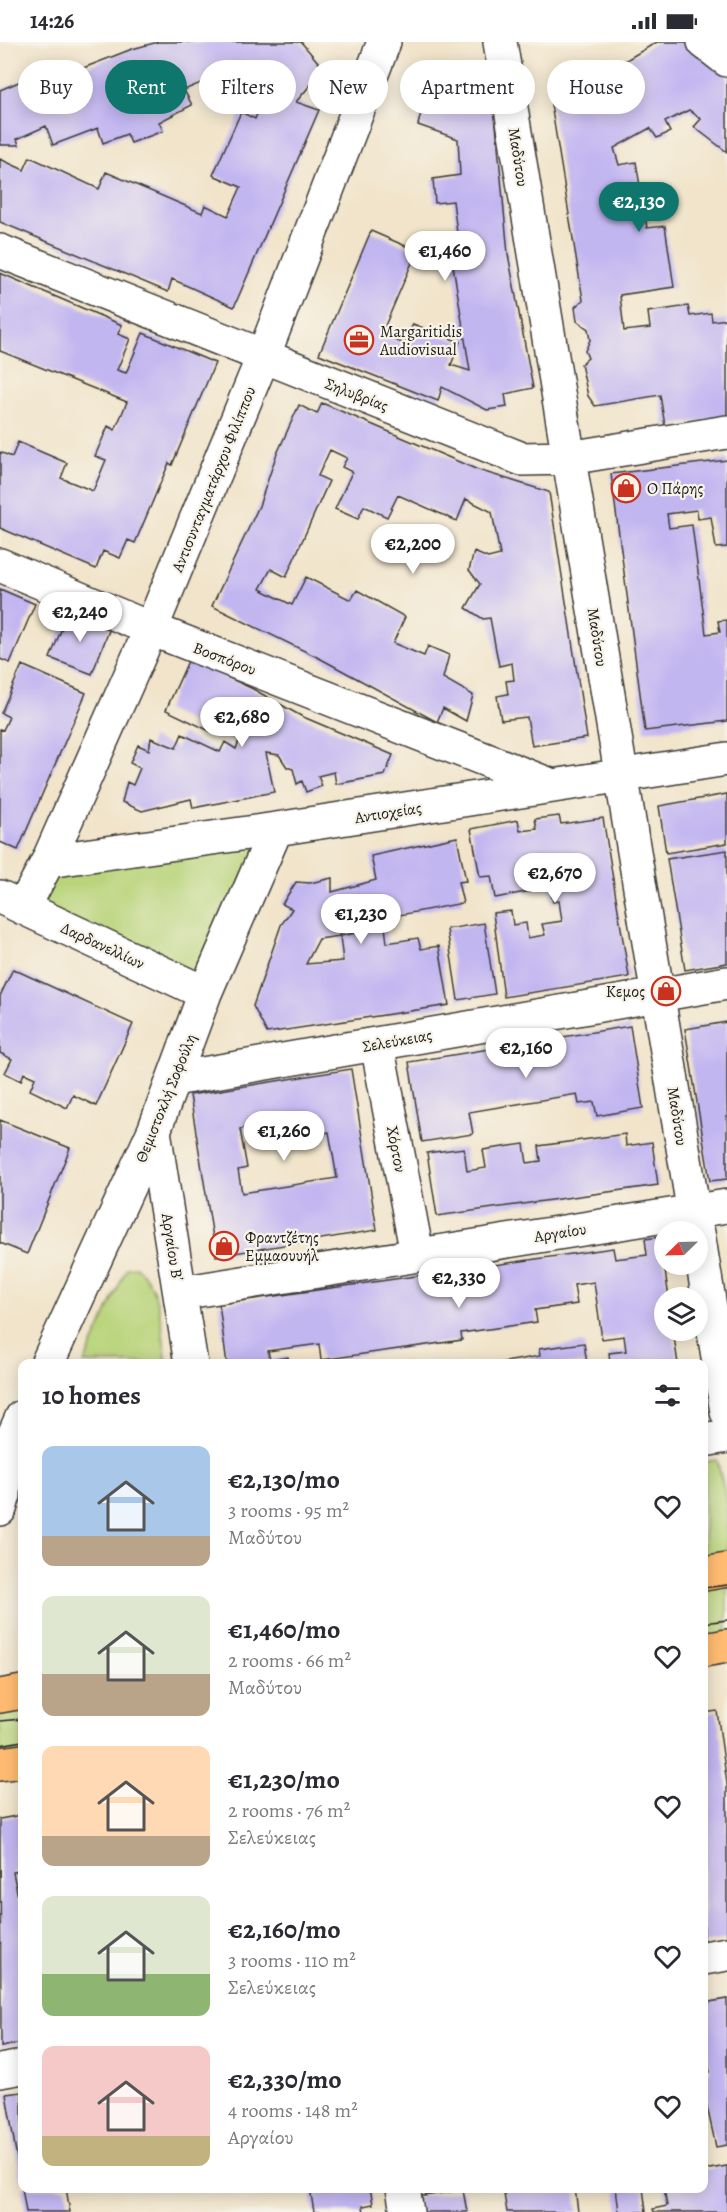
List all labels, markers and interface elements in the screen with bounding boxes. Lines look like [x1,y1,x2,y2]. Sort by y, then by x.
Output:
text: 14:26 [30,6,74,36]
chip: Buy [18,60,93,114]
chip: Rent [105,60,187,114]
chip: Filters [199,60,296,114]
chip: New [308,60,388,114]
chip: Apartment [400,60,535,114]
chip: House [547,60,645,114]
street label: Μαδύτου [503,126,534,188]
pin: €2,130 [590,182,688,233]
text: €2,130 [613,188,665,215]
pin: €1,460 [396,231,494,282]
text: €1,460 [419,237,471,264]
place label: Margaritidis Audiovisual [379,321,462,361]
office icon: Margaritidis Audiovisual [343,324,375,356]
street label: Σηλυβρίας [322,373,392,417]
street label: Αντισυνταγματάρχου Φιλίππου [166,383,261,576]
shop icon: Ο Πάρης [610,472,642,504]
place label: Ο Πάρης [647,478,703,500]
pin: €2,200 [364,524,462,575]
text: €2,200 [385,530,441,557]
pin: €2,240 [31,592,129,643]
text: €2,240 [52,598,108,625]
street label: Μαδύτου [582,606,613,668]
street label: Βοσπόρου [190,637,259,681]
pin: €2,680 [193,697,291,748]
text: €2,680 [214,703,270,730]
street label: Αντιοχείας [352,797,423,829]
pin: €2,670 [506,853,604,904]
text: €2,670 [528,859,582,886]
pin: €1,230 [312,894,410,945]
text: €1,230 [335,900,387,927]
street label: Δαρδανελλίων [57,917,148,975]
shop icon: Κεμος [650,975,682,1007]
place label: Κεμος [606,981,645,1003]
street label: Σελεύκειας [361,1024,434,1058]
pin: €2,160 [477,1028,575,1079]
street label: Θεμιστοκλή Σοφούλη [130,1031,202,1166]
text: €2,160 [499,1034,553,1061]
street label: Μαδύτου [662,1085,693,1147]
pin: €1,260 [235,1111,333,1162]
text: €1,260 [257,1117,311,1144]
street label: Χόρτον [381,1124,411,1175]
street label: Αργαίου Β᾽ [156,1211,188,1283]
street label: Αργαίου [531,1218,588,1248]
north arrow [654,1221,708,1275]
map controls [654,1221,708,1341]
place label: Φραντζέτης Εμμαουυήλ [245,1227,319,1267]
shop icon: Φραντζέτης Εμμαουυήλ [208,1230,240,1262]
pin: €2,330 [410,1258,508,1309]
text: €2,330 [432,1264,486,1291]
button: layers [654,1287,708,1341]
text: 10 homes [42,1378,141,1413]
icon: filters [651,1379,684,1412]
text: €2,130/mo [228,1462,340,1497]
icon: home [90,1470,162,1542]
icon: heart [651,1490,684,1523]
text: 3 rooms · 95 m² [228,1497,349,1524]
text: Μαδύτου [228,1524,302,1551]
text: €1,460/mo [228,1612,340,1647]
icon: home [90,1620,162,1692]
icon: heart [651,1640,684,1673]
text: 2 rooms · 66 m² [228,1647,351,1674]
text: Μαδύτου [228,1674,302,1701]
text: €1,230/mo [228,1762,340,1797]
icon: home [90,1770,162,1842]
icon: heart [651,1790,684,1823]
text: 2 rooms · 76 m² [228,1797,350,1824]
text: Σελεύκειας [228,1824,316,1851]
text: €2,160/mo [228,1912,341,1947]
icon: home [90,1920,162,1992]
icon: heart [651,1940,684,1973]
text: 3 rooms · 110 m² [228,1947,356,1974]
text: Σελεύκειας [228,1974,316,2001]
text: €2,330/mo [228,2062,342,2097]
icon: home [90,2070,162,2142]
icon: heart [651,2090,684,2123]
text: 4 rooms · 148 m² [228,2097,358,2124]
text: Αργαίου [228,2124,294,2151]

